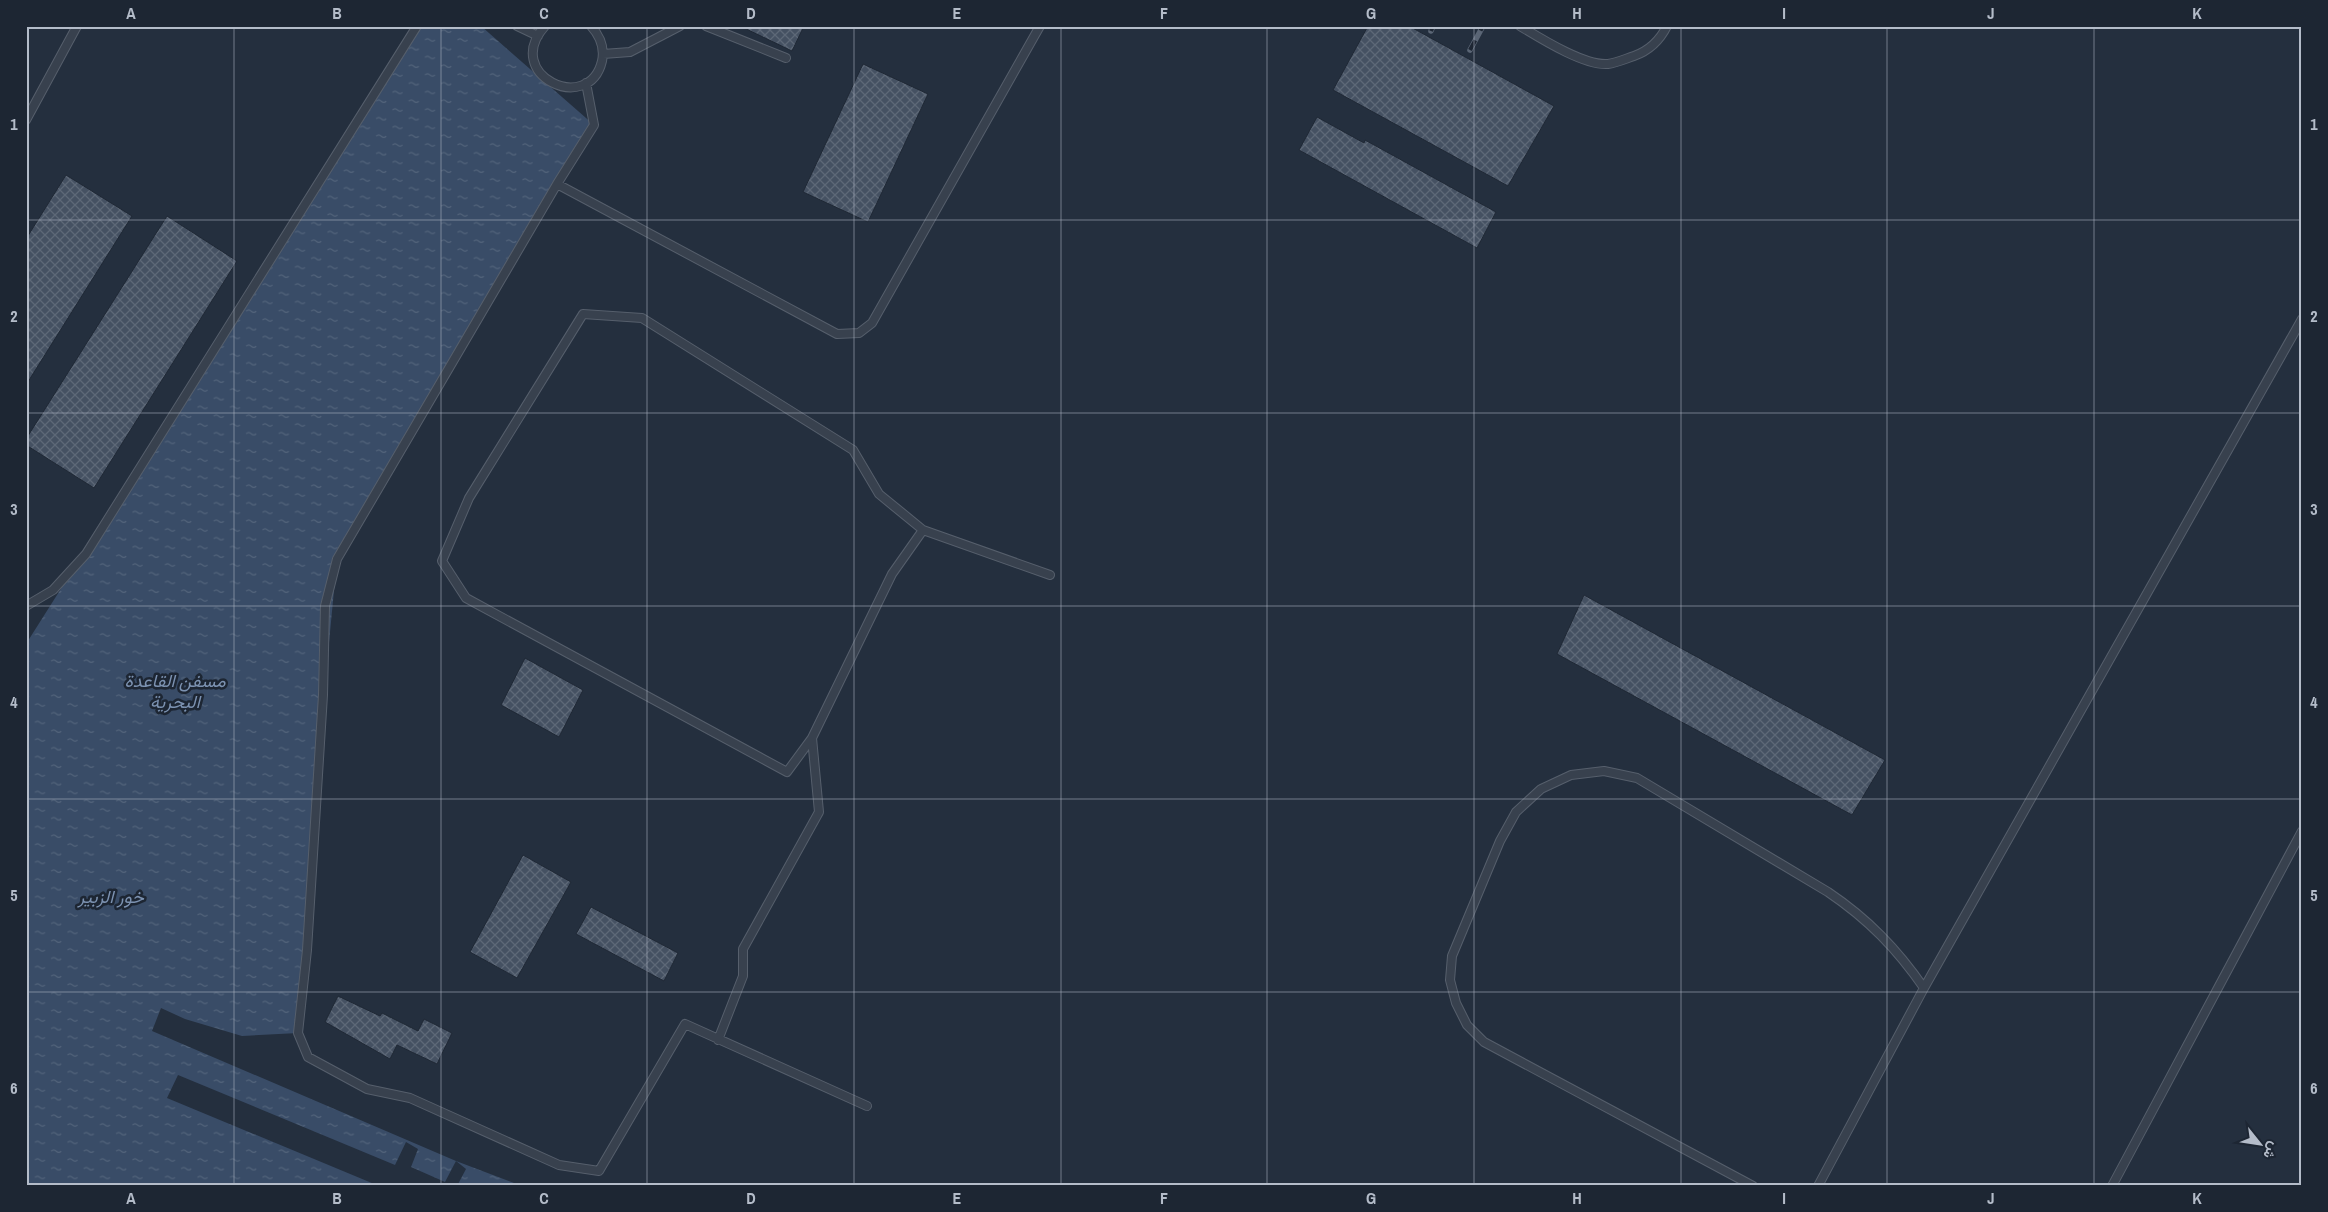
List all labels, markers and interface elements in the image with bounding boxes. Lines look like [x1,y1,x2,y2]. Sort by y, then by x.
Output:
text: A [126,2,136,24]
text: B [332,2,342,24]
text: C [539,2,549,24]
text: D [746,2,756,24]
text: E [953,2,962,24]
text: F [1160,2,1168,24]
text: G [1366,2,1376,24]
text: H [1572,2,1582,24]
text: I [1782,2,1786,24]
text: J [1987,2,1995,24]
text: K [2192,2,2202,24]
text: 1 [10,113,18,135]
text: 1 [2310,113,2318,135]
text: 2 [10,305,18,327]
text: 2 [2310,305,2318,327]
text: 3 [10,498,18,520]
text: 3 [2310,498,2318,520]
water label: مسفن القاعدة البحرية [124,668,226,714]
text: 4 [10,691,18,713]
text: 4 [2310,691,2318,713]
text: 5 [10,884,18,906]
water label: خور الزبير [77,884,145,909]
text: 5 [2310,884,2318,906]
text: 6 [10,1077,18,1099]
text: 6 [2310,1077,2318,1099]
north arrow [2236,1120,2286,1170]
text: ش [2259,1139,2283,1162]
text: A [126,1187,136,1209]
text: B [332,1187,342,1209]
text: C [539,1187,549,1209]
text: D [746,1187,756,1209]
text: E [953,1187,962,1209]
text: F [1160,1187,1168,1209]
text: G [1366,1187,1376,1209]
text: H [1572,1187,1582,1209]
text: I [1782,1187,1786,1209]
text: J [1987,1187,1995,1209]
text: K [2192,1187,2202,1209]

